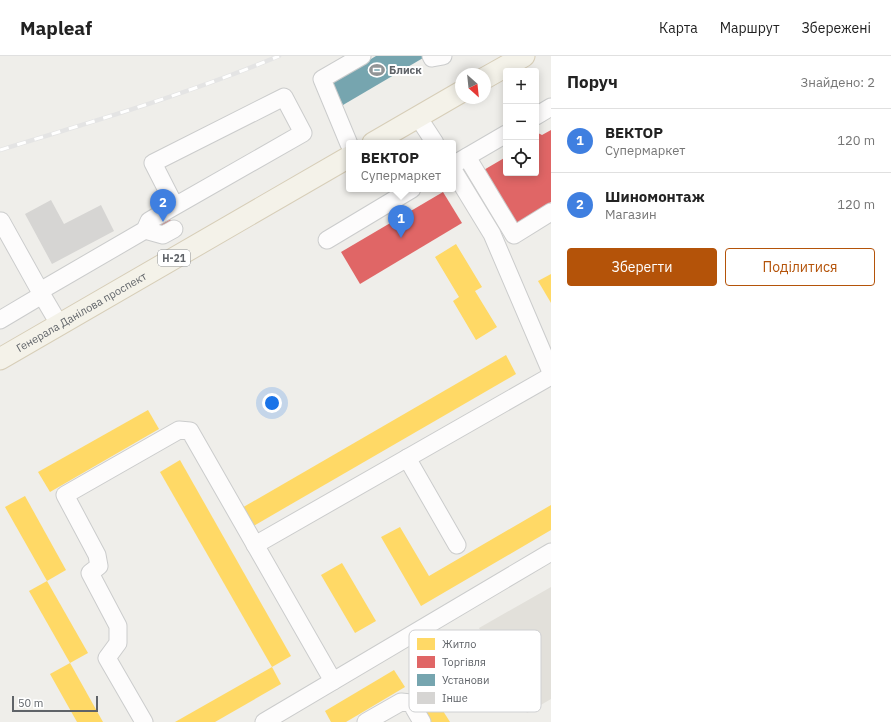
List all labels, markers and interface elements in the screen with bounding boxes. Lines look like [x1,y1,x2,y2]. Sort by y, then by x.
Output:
text: Mapleaf [20,16,92,40]
text: Карта [659,19,698,37]
text: Маршрут [720,19,780,37]
text: Збережені [802,19,871,37]
sports icon: Блиск [368,61,386,79]
place label: Блиск [389,63,422,77]
north arrow [455,68,491,104]
map controls [503,68,539,176]
button: + [503,68,539,104]
text: Поруч [567,71,618,93]
text: Знайдено: 2 [801,74,875,91]
button: − [503,104,539,140]
text: ВЕКТОР [605,123,663,142]
text: 1 [576,132,584,149]
text: 120 m [837,132,875,149]
popup [346,140,456,192]
button: locate [503,140,539,176]
text: Супермаркет [605,142,685,159]
text: ВЕКТОР [361,148,419,167]
text: Супермаркет [361,167,441,184]
text: Шиномонтаж [605,187,705,206]
pin: 2 [150,189,176,222]
text: 2 [576,196,584,213]
text: 120 m [837,196,875,213]
pin: 1 [388,205,414,238]
text: Магазин [605,206,657,223]
button: Зберегти [567,248,717,286]
button: Поділитися [725,248,875,286]
road number: Н-21 [158,250,190,266]
street label: Генерала Данілова проспект [14,269,149,355]
your location [262,393,282,413]
legend [409,630,541,712]
text: Житло [442,637,476,651]
text: Торгівля [442,655,486,669]
text: Установи [442,673,489,687]
text: Інше [442,691,468,705]
scale bar [12,694,98,713]
text: 50 m [18,696,43,710]

